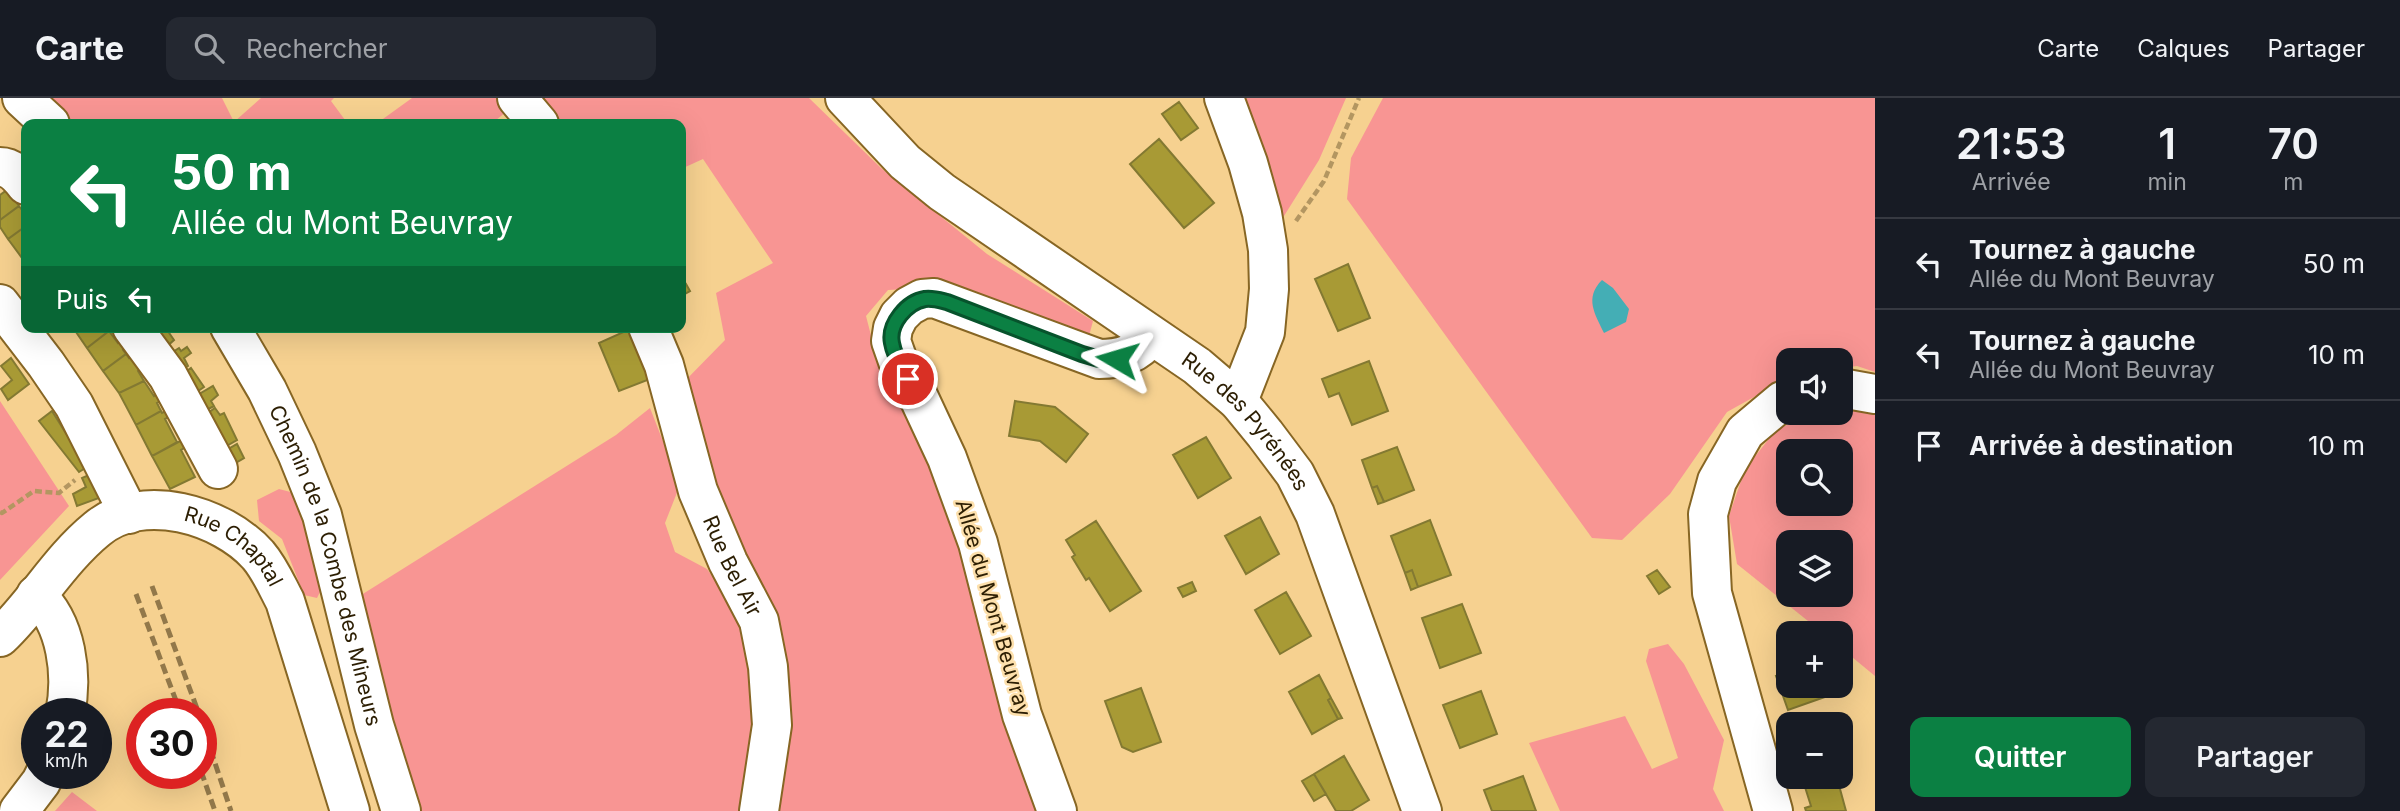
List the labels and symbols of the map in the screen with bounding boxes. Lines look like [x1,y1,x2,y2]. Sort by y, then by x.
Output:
position arrow [1080,322,1154,396]
street label: Rue des Pyrénées [1177,346,1314,495]
pin [878,349,938,409]
street label: Chemin de la Combe des Mineurs [264,401,387,728]
street label: Allée du Mont Beuvray [951,497,1036,719]
street label: Rue Chaptal [182,501,288,590]
street label: Rue Bel Air [698,512,767,620]
speed limit sign: 30 [126,698,217,789]

